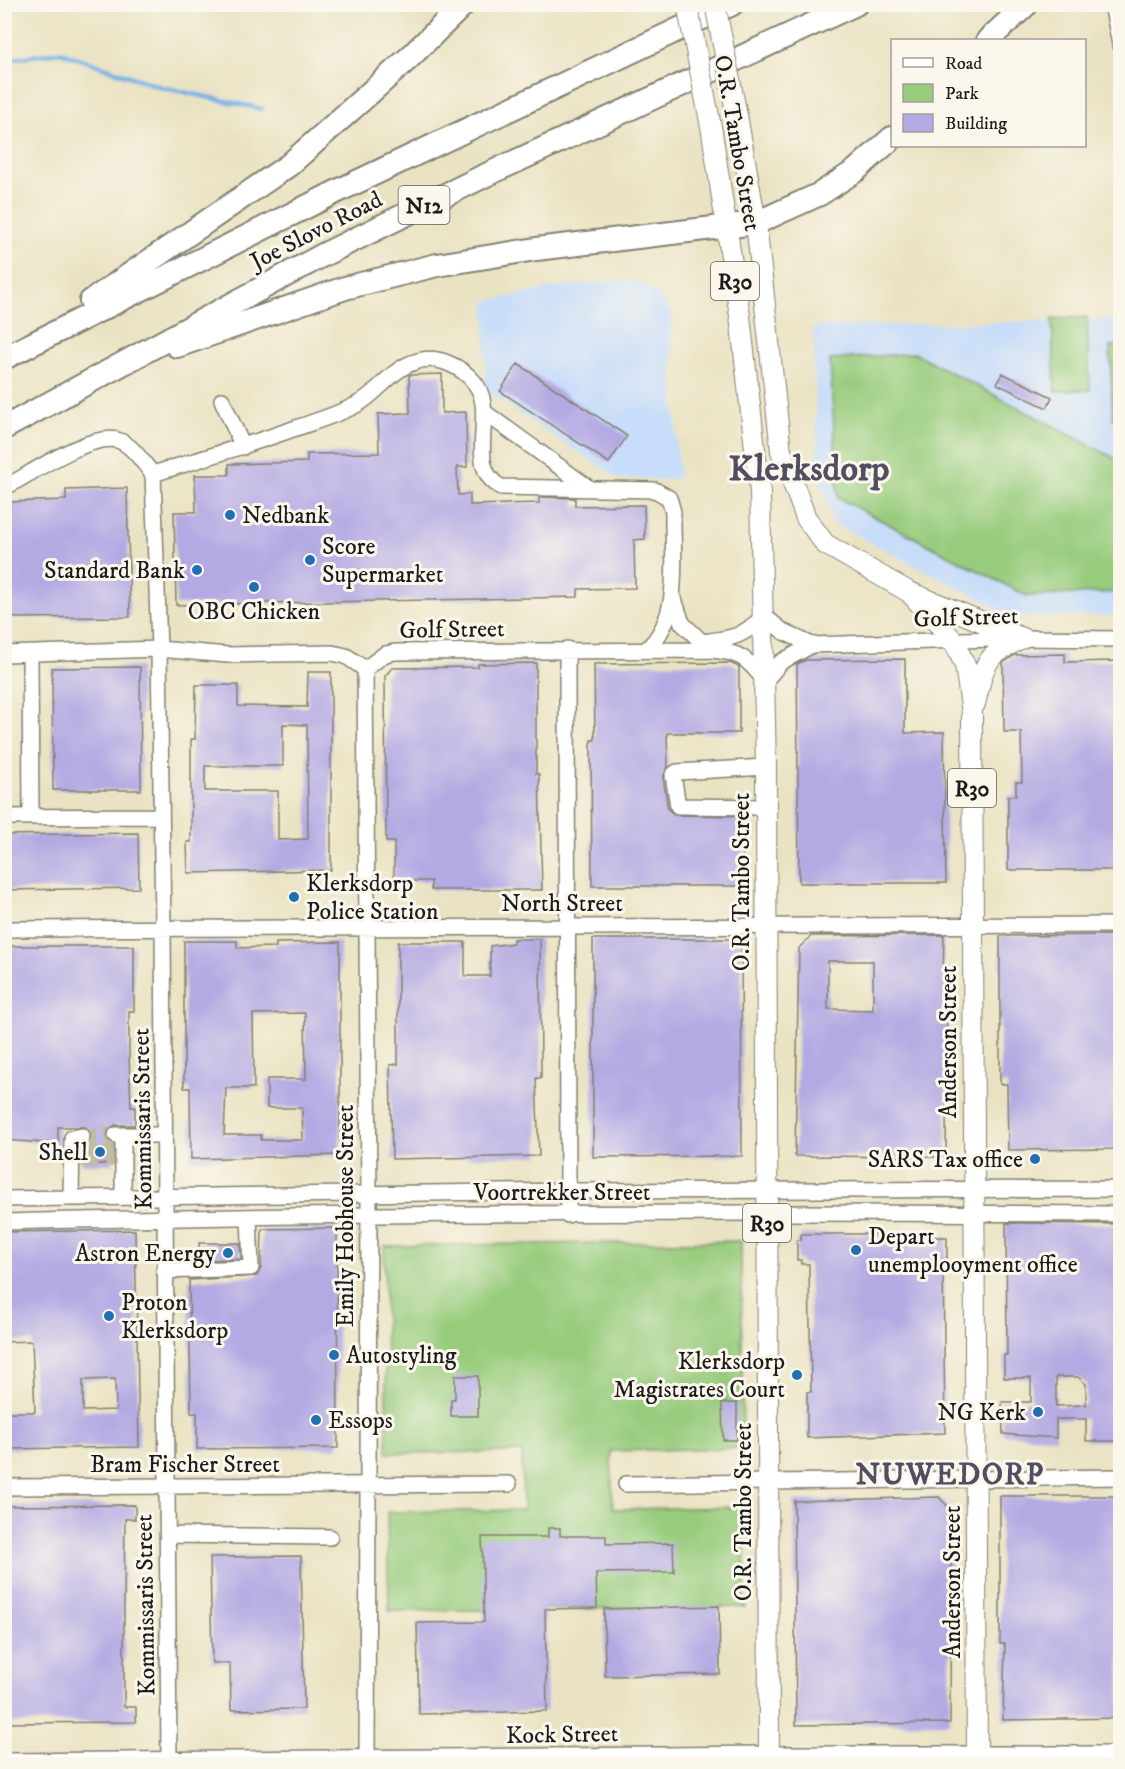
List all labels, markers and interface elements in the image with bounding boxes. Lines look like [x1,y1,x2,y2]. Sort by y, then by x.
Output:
legend [891,39,1086,147]
street label: O.R. Tambo Street [707,53,767,234]
text: Road [945,53,982,75]
text: Park [945,83,979,105]
text: Building [945,113,1007,135]
street label: Joe Slovo Road [244,185,388,278]
road number: N12 [398,186,450,224]
road number: R30 [711,262,759,300]
district label: Klerksdorp [729,447,889,492]
place label: Nedbank [242,501,329,531]
marker: Nedbank [223,508,237,522]
place label: Score Supermarket [322,532,444,590]
marker: Score Supermarket [303,553,317,567]
place label: Standard Bank [44,556,185,586]
marker: Standard Bank [190,563,204,577]
marker: OBC Chicken [247,580,261,594]
place label: OBC Chicken [188,597,321,627]
street label: Golf Street [913,601,1019,635]
street label: Golf Street [399,614,505,646]
road number: R30 [948,769,996,807]
street label: O.R. Tambo Street [727,793,757,971]
place label: Klerksdorp Police Station [306,869,439,927]
street label: North Street [501,889,623,919]
marker: Klerksdorp Police Station [287,890,301,904]
street label: Anderson Street [934,965,964,1118]
street label: Kommissaris Street [126,1028,160,1210]
street label: Emily Hobhouse Street [331,1104,361,1327]
place label: Shell [39,1138,89,1168]
marker: Shell [93,1145,107,1159]
place label: SARS Tax office [868,1145,1023,1175]
marker: SARS Tax office [1028,1152,1042,1166]
street label: Voortrekker Street [473,1178,651,1208]
road number: R30 [743,1204,791,1242]
place label: Depart unemplooyment office [868,1222,1078,1280]
place label: Astron Energy [75,1239,217,1269]
marker: Depart unemplooyment office [849,1243,863,1257]
marker: Astron Energy [221,1246,235,1260]
place label: Proton Klerksdorp [121,1288,228,1346]
marker: Proton Klerksdorp [102,1309,116,1323]
place label: Autostyling [346,1341,457,1371]
place label: Klerksdorp Magistrates Court [614,1347,785,1405]
marker: Autostyling [327,1348,341,1362]
marker: Klerksdorp Magistrates Court [790,1368,804,1382]
place label: NG Kerk [937,1398,1026,1428]
marker: NG Kerk [1031,1405,1045,1419]
place label: Essops [328,1406,393,1436]
marker: Essops [309,1413,323,1427]
street label: O.R. Tambo Street [729,1423,759,1601]
street label: Bram Fischer Street [90,1450,280,1480]
district label: NUWEDORP [855,1457,1045,1494]
street label: Anderson Street [938,1505,968,1658]
street label: Kommissaris Street [129,1514,163,1696]
street label: Kock Street [506,1719,619,1751]

